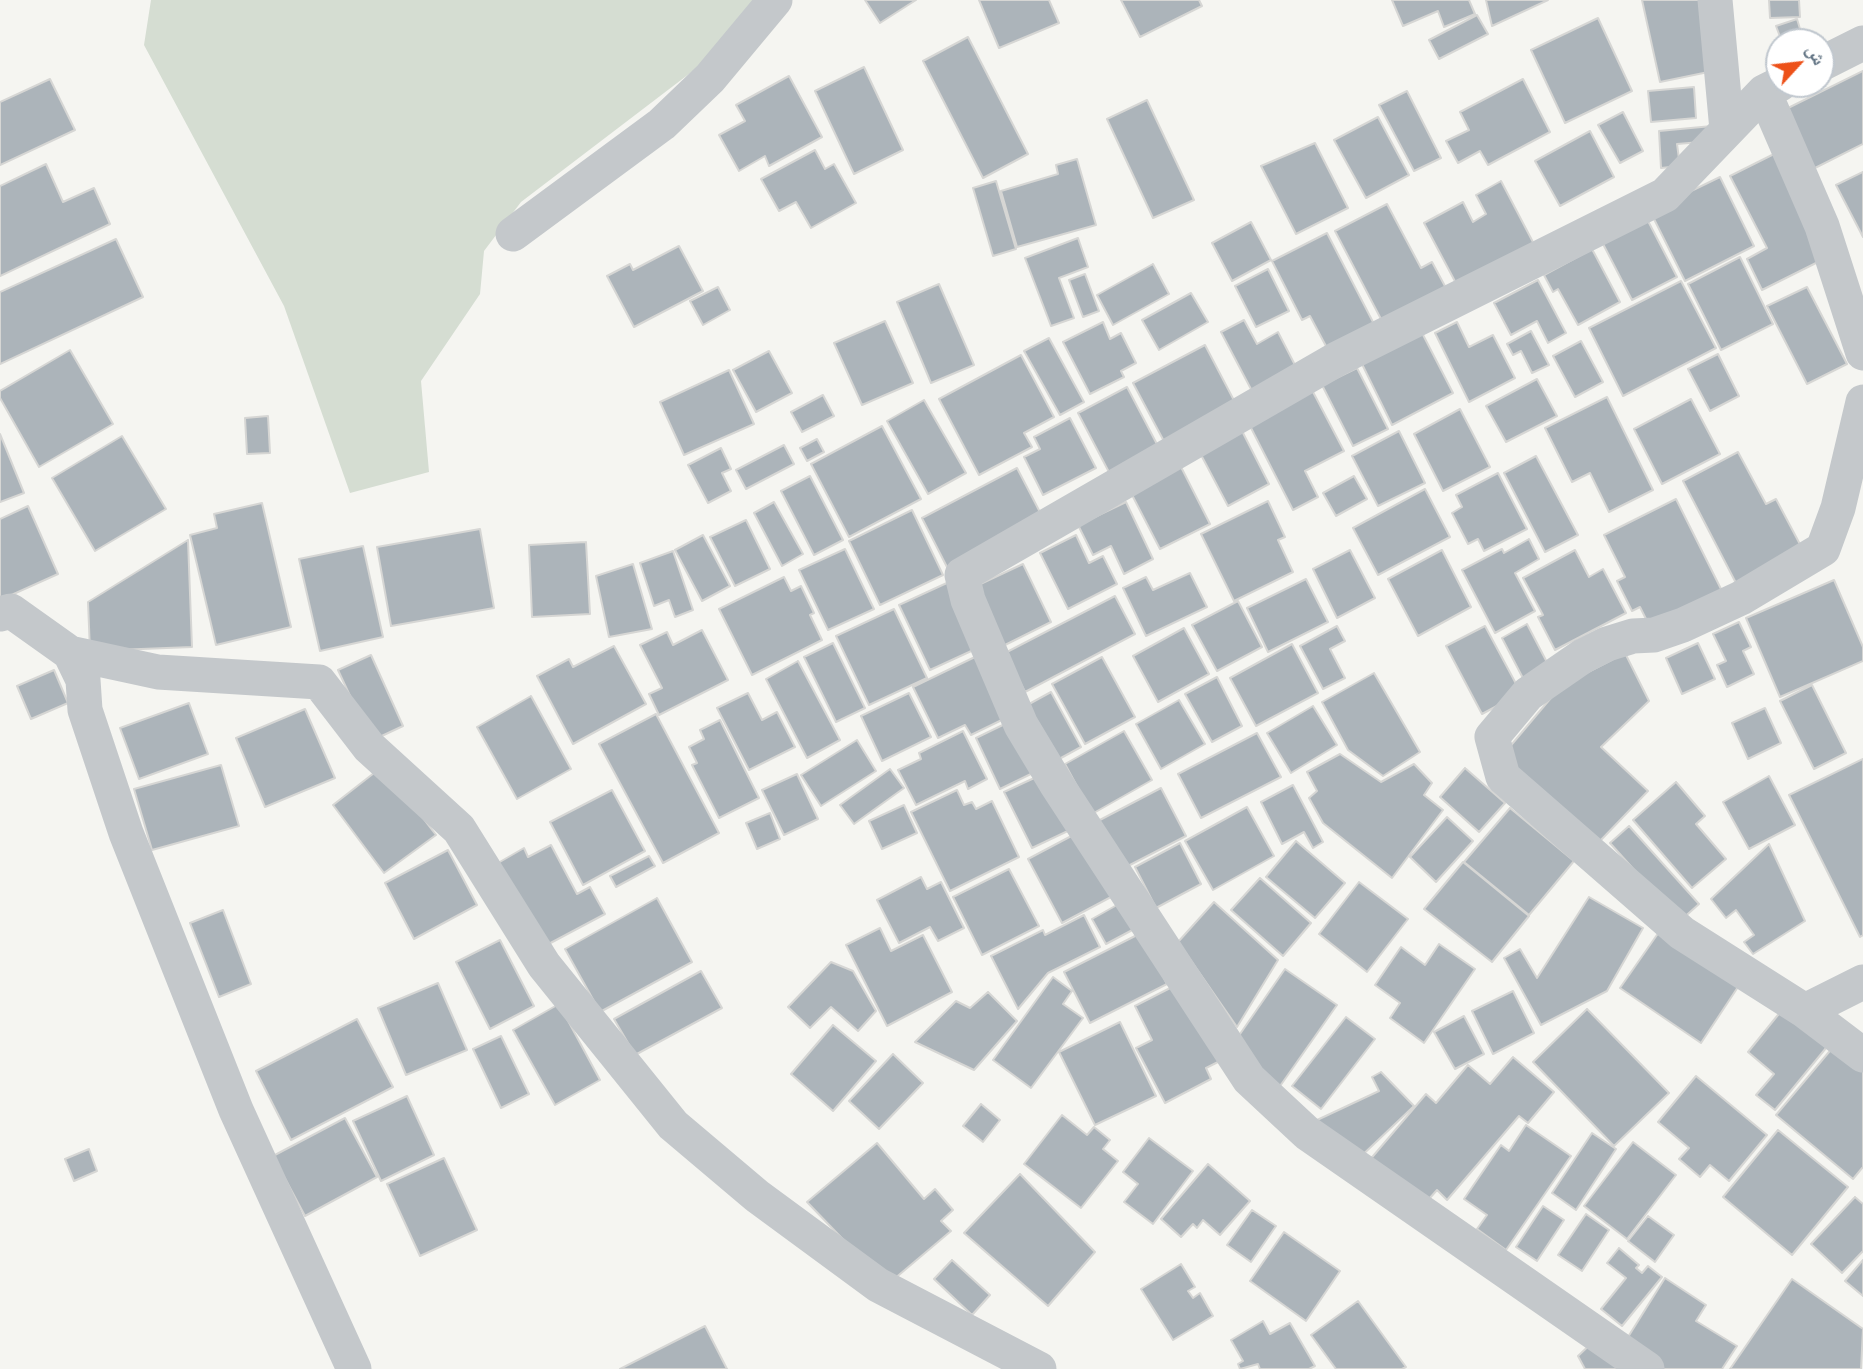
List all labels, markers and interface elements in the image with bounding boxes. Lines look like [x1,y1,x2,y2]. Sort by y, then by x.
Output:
north arrow [1765,28,1835,98]
text: ش [1803,40,1832,68]

